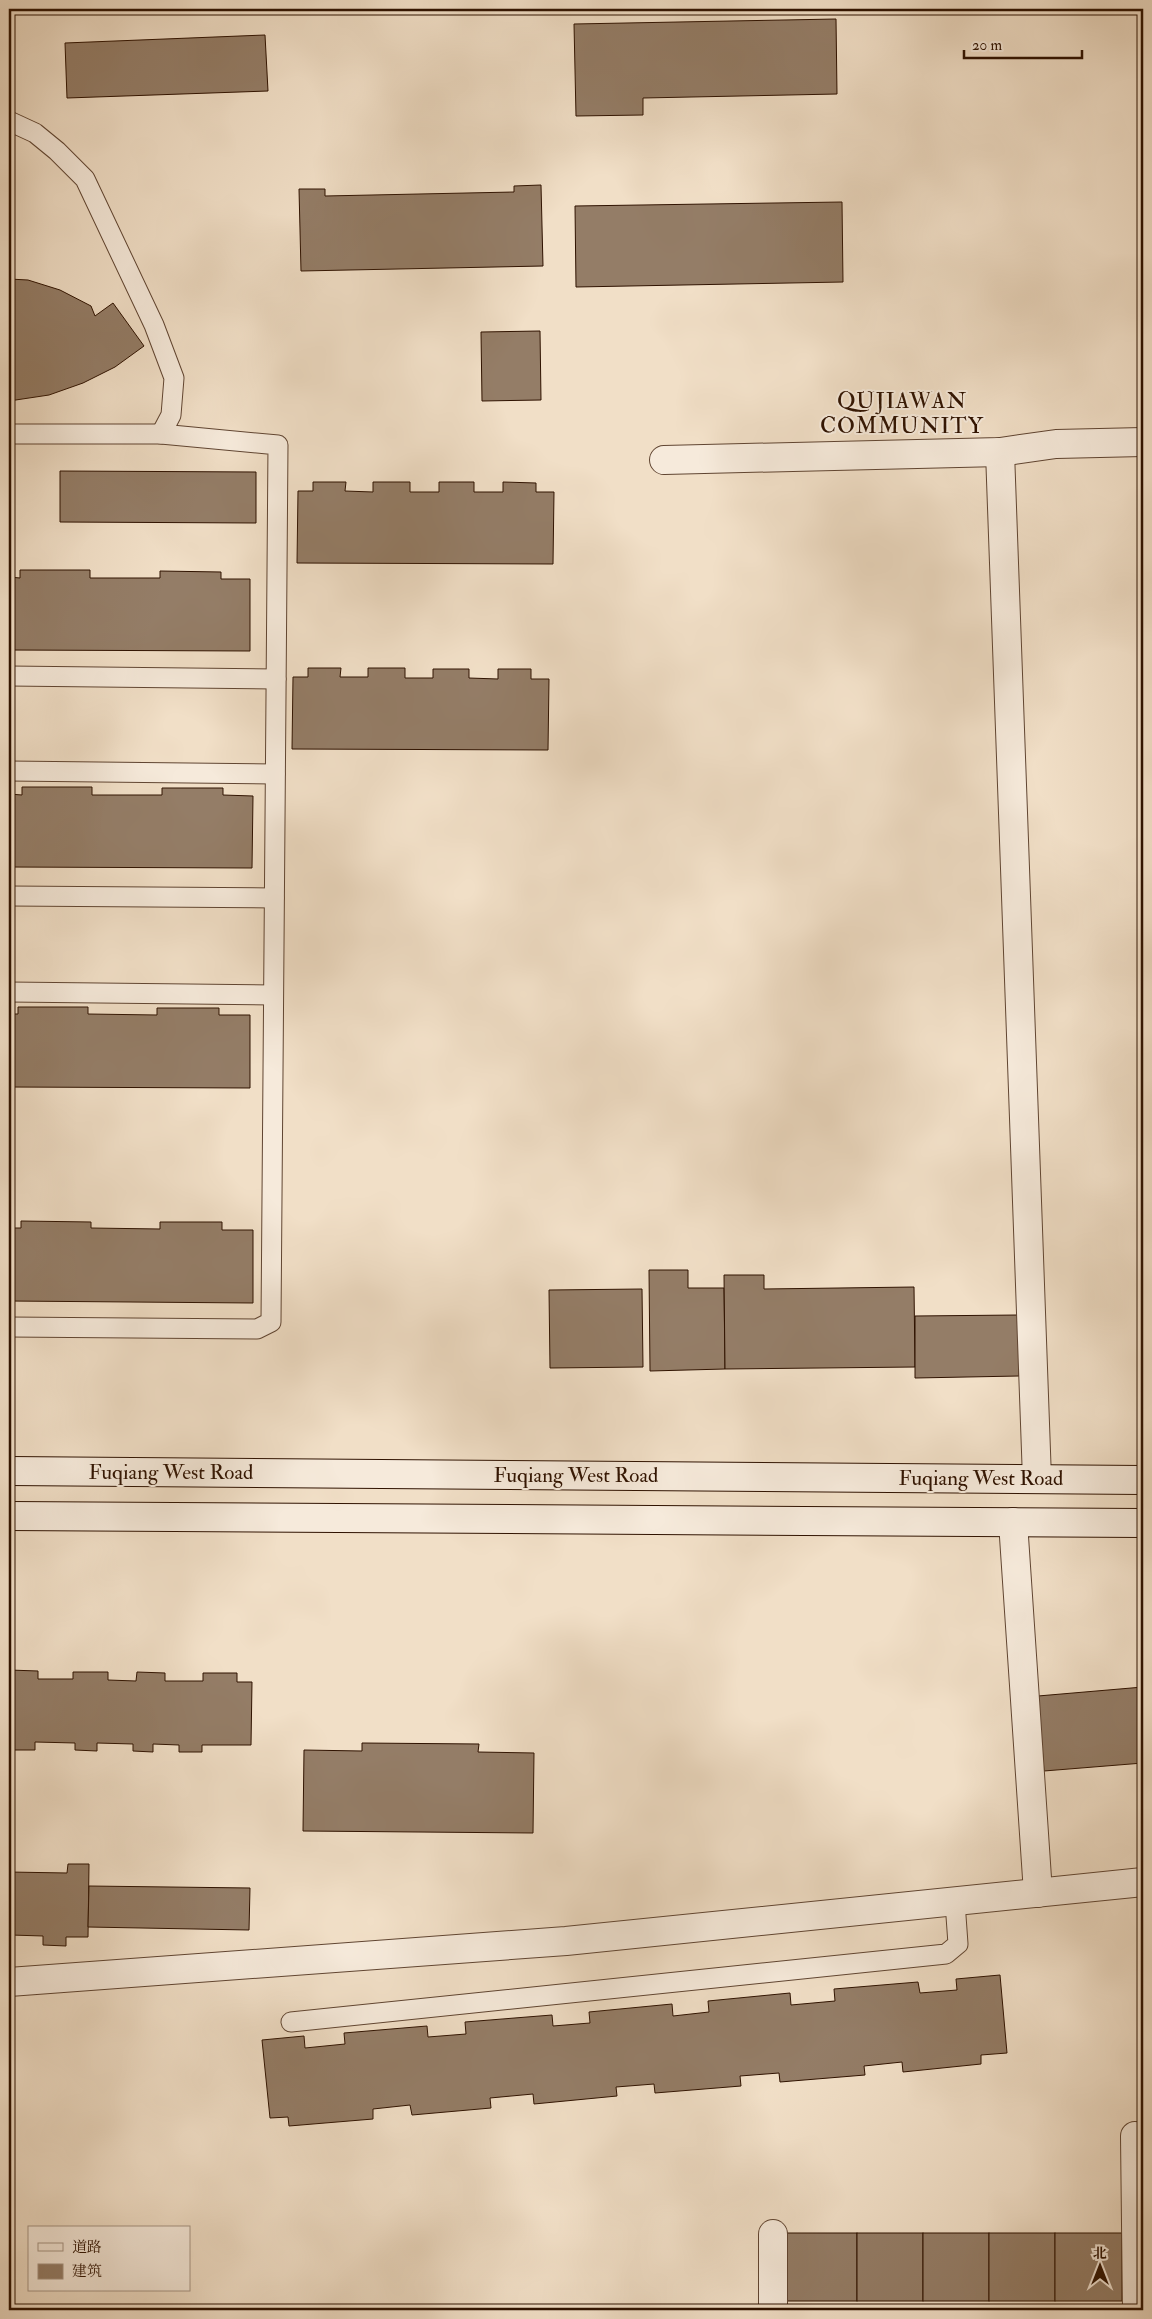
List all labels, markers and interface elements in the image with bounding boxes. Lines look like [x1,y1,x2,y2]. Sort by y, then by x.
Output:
scale bar [964,28,1082,60]
text: 20 m [972,36,1002,55]
district label: QUJIAWAN COMMUNITY [820,387,984,440]
street label: Fuqiang West Road [89,1459,254,1486]
street label: Fuqiang West Road [494,1462,659,1489]
street label: Fuqiang West Road [899,1465,1064,1492]
legend [28,2226,190,2292]
text: 道路 [72,2238,102,2257]
north arrow [1074,2242,1124,2292]
text: 北 [1093,2245,1107,2262]
text: 建筑 [72,2262,102,2281]

